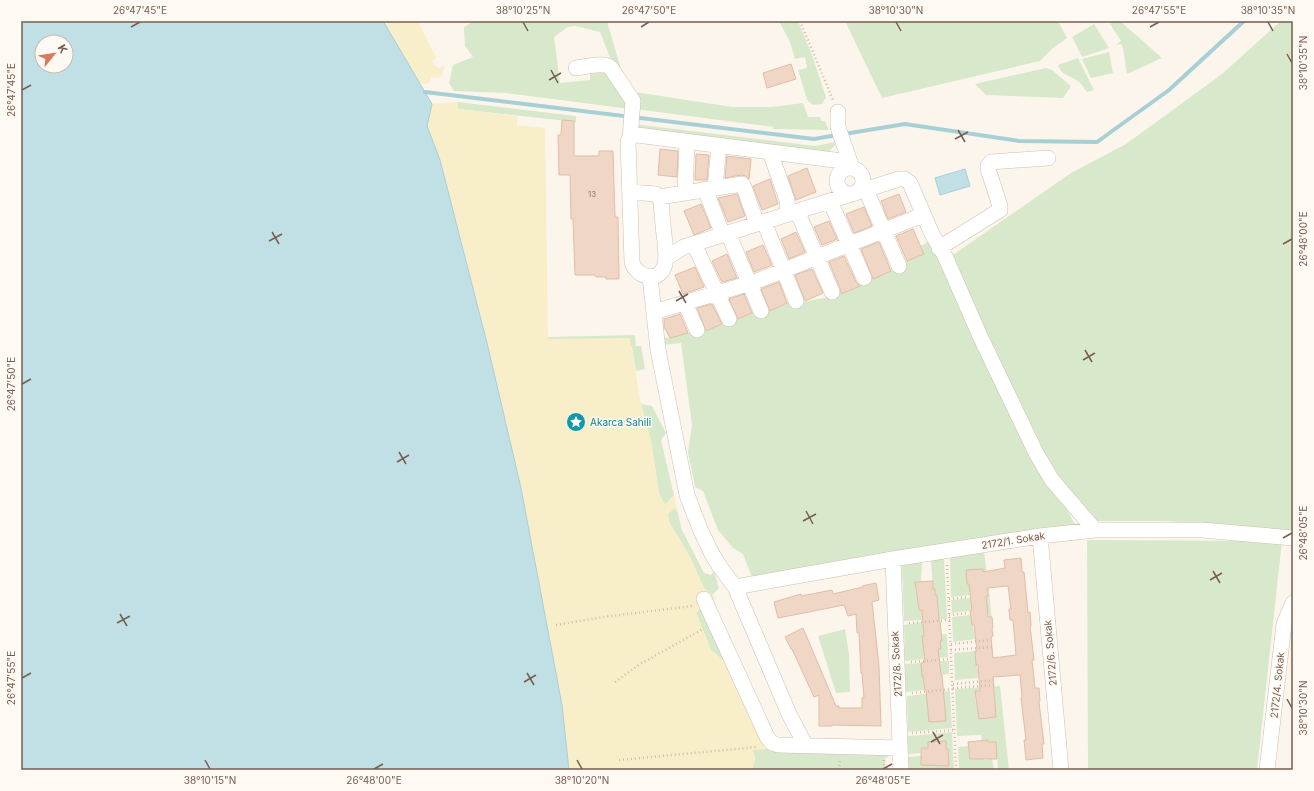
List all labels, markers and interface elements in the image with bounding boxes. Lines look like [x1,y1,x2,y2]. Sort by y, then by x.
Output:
text: 26°47'45"E [113,4,167,16]
text: 38°10'25"N [496,4,550,16]
text: 26°47'50"E [622,4,676,16]
text: 38°10'30"N [869,4,923,16]
text: 26°47'55"E [1132,4,1186,16]
text: 38°10'35"N [1241,4,1295,16]
north arrow [34,34,74,74]
text: 38°10'35"N [1297,36,1309,90]
text: K [55,42,71,56]
text: 26°47'45"E [5,63,17,117]
house number: 13 [588,189,596,199]
text: 26°48'00"E [1297,211,1309,267]
text: 26°47'50"E [5,357,17,411]
place icon: Akarca Sahili [565,411,587,433]
place label: Akarca Sahili [590,416,651,428]
text: 26°48'05"E [1297,505,1309,561]
street label: 2172/1. Sokak [980,529,1046,551]
street label: 2172/6. Sokak [1041,619,1059,686]
street label: 2172/8. Sokak [888,630,904,697]
text: 26°47'55"E [5,651,17,705]
street label: 2172/4. Sokak [1268,651,1286,719]
text: 38°10'30"N [1297,681,1309,735]
text: 38°10'15"N [184,774,236,786]
text: 26°48'00"E [346,774,402,786]
text: 38°10'20"N [555,774,609,786]
text: 26°48'05"E [855,774,911,786]

